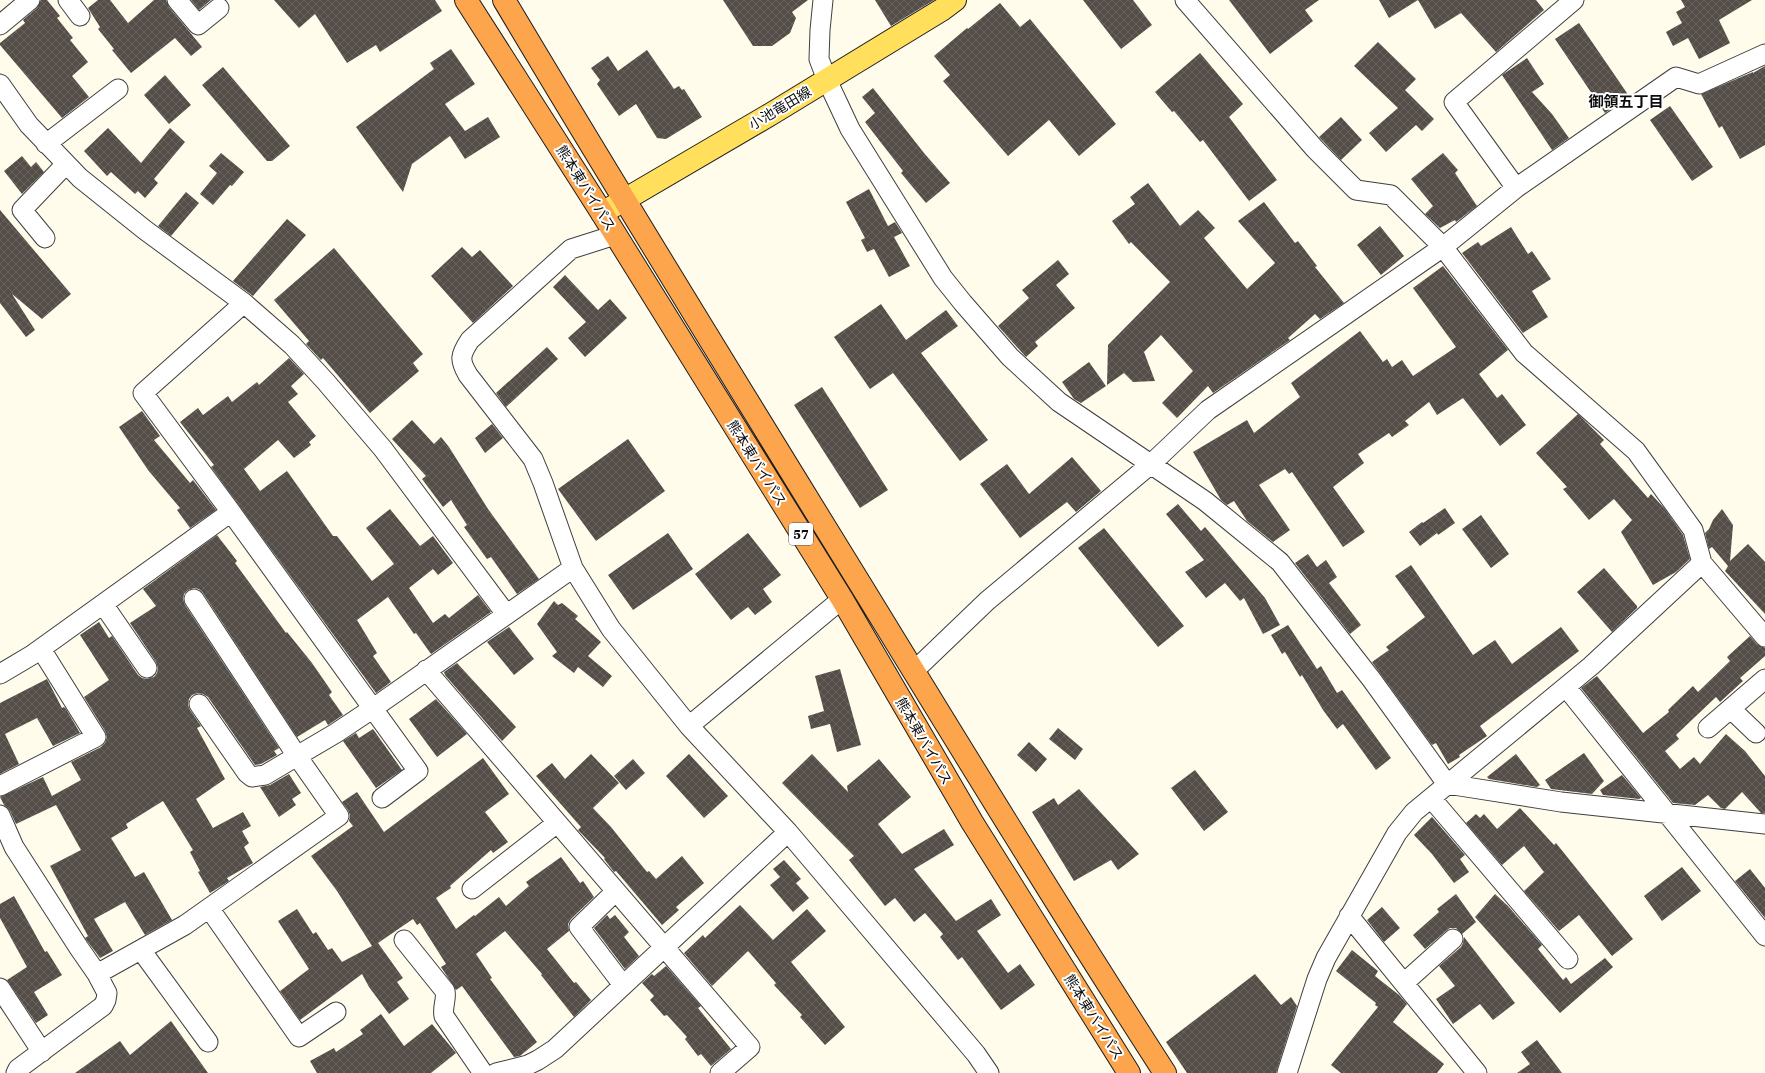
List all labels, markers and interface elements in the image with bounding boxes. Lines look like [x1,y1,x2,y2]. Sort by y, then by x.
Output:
street label: 小池竜田線 [745,82,815,134]
district label: 御領五丁目 [1588,92,1664,111]
street label: 熊本東バイパス [552,142,620,234]
street label: 熊本東バイパス [723,417,791,509]
road number: 57 [789,523,813,545]
street label: 熊本東バイパス [892,694,956,788]
street label: 熊本東バイパス [1060,971,1128,1063]

